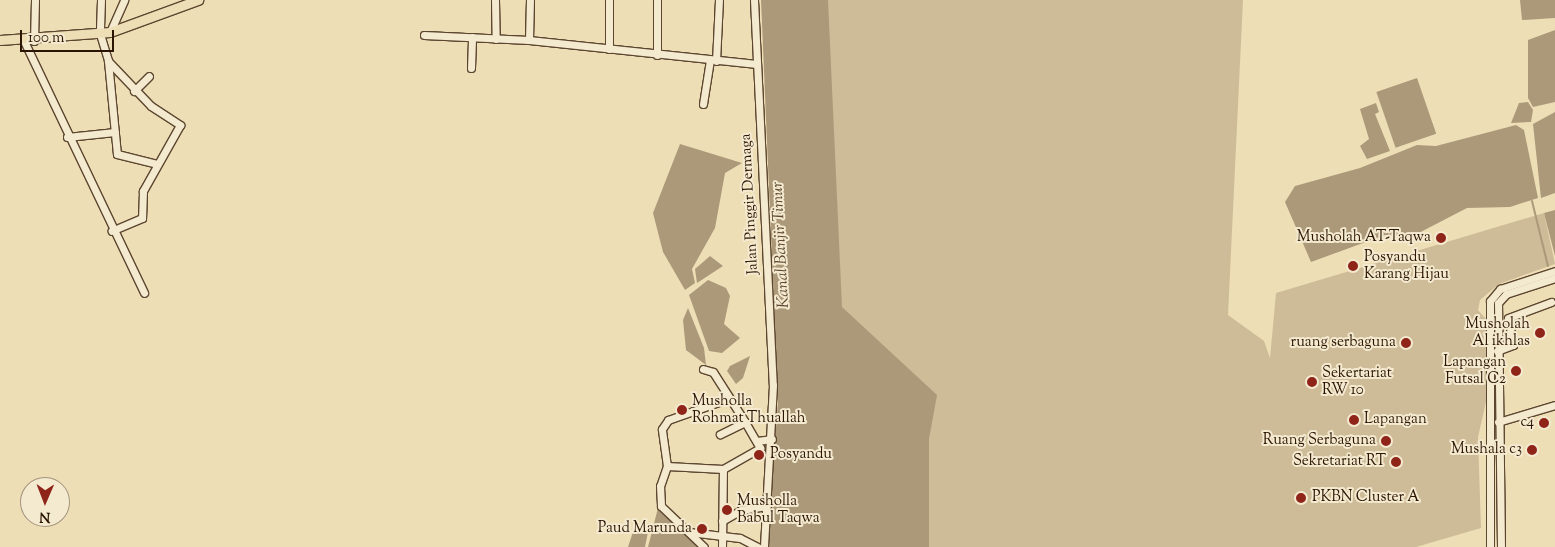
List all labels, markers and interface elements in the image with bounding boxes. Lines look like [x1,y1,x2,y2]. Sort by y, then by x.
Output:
scale bar [22,20,116,52]
text: 100 m [28,28,64,49]
street label: Jalan Pinggir Dermaga [737,133,763,275]
water label: Kanal Banjir Timur [769,181,795,309]
place label: Musholah AT-Taqwa [1297,229,1431,247]
marker: Musholah AT-Taqwa [1435,232,1447,244]
place label: Posyandu Karang Hijau [1364,248,1449,283]
marker: Posyandu Karang Hijau [1346,259,1360,273]
place label: Musholah Al ikhlas [1465,315,1530,350]
marker: Musholah Al ikhlas [1534,327,1546,339]
place label: ruang serbaguna [1291,334,1396,352]
marker: ruang serbaguna [1400,337,1412,349]
place label: Lapangan Futsal C2 [1443,353,1506,388]
place label: Sekertariat RW 10 [1322,364,1392,399]
marker: Lapangan Futsal C2 [1510,365,1522,377]
marker: Sekertariat RW 10 [1306,376,1318,388]
place label: Musholla Rohmat Thuallah [692,392,806,427]
marker: Musholla Rohmat Thuallah [676,404,688,416]
place label: Lapangan [1364,411,1427,429]
marker: Lapangan [1348,414,1360,426]
place label: c4 [1520,414,1534,432]
marker: c4 [1538,417,1550,429]
place label: Ruang Serbaguna [1263,432,1376,450]
marker: Ruang Serbaguna [1380,435,1392,447]
place label: Mushala c3 [1451,441,1522,459]
marker: Mushala c3 [1526,444,1538,456]
place label: Posyandu [770,446,832,464]
marker: Posyandu [752,448,766,462]
place label: Sekretariat RT [1293,453,1386,471]
marker: Sekretariat RT [1390,456,1402,468]
north arrow [20,477,70,527]
place label: PKBN Cluster A [1312,489,1420,507]
marker: PKBN Cluster A [1294,491,1308,505]
place label: Musholla Babul Taqwa [737,492,820,527]
marker: Musholla Babul Taqwa [721,504,733,516]
text: N [39,506,51,526]
place label: Paud Marunda [598,520,692,538]
marker: Paud Marunda [696,523,708,535]

